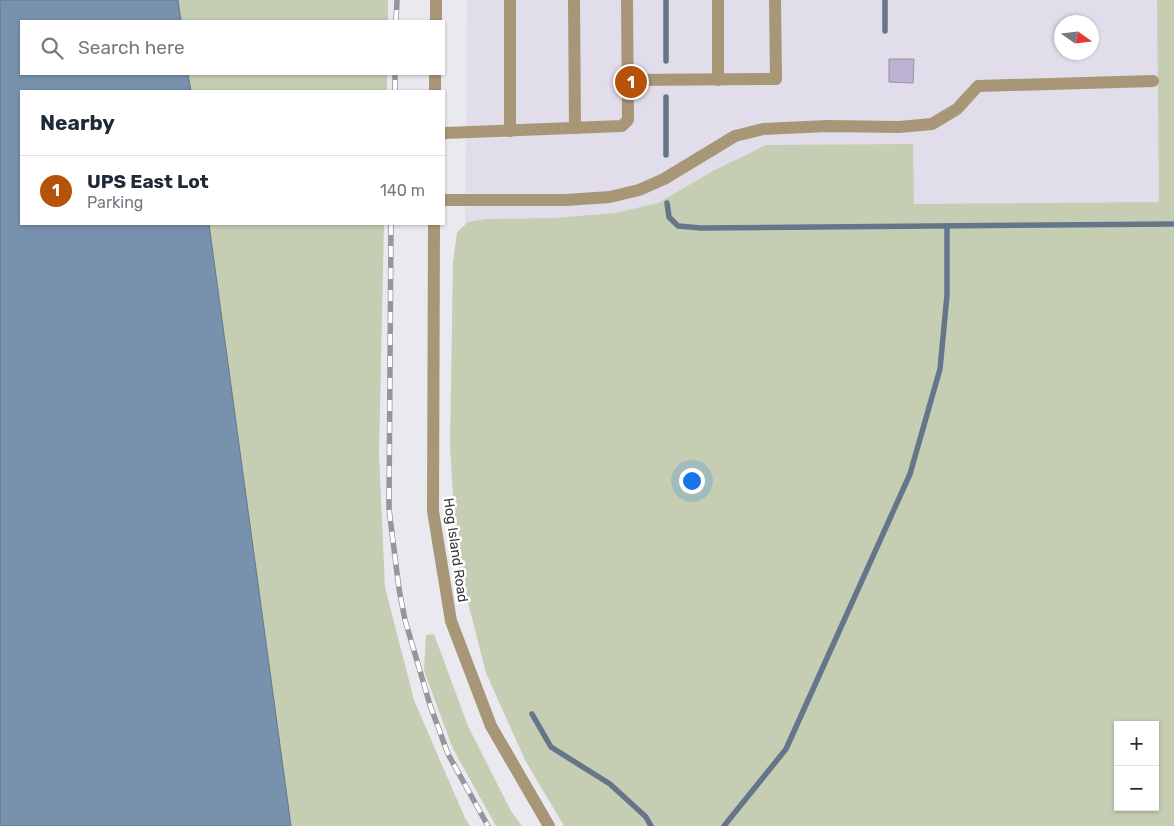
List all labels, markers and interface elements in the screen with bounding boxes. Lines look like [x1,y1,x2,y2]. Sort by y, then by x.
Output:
north arrow [1054,15,1099,60]
search box [20,20,445,75]
icon: search [38,34,66,62]
text: Search here [78,36,185,59]
pin: 1 [615,63,647,101]
text: Nearby [40,110,115,135]
text: UPS East Lot [87,170,209,193]
text: 1 [52,181,60,200]
text: 140 m [380,181,425,200]
text: Parking [87,193,143,212]
your location [679,468,705,494]
street label: Hog Island Road [440,497,471,603]
map controls [1114,721,1159,811]
button: + [1114,721,1159,766]
button: − [1114,766,1159,811]

